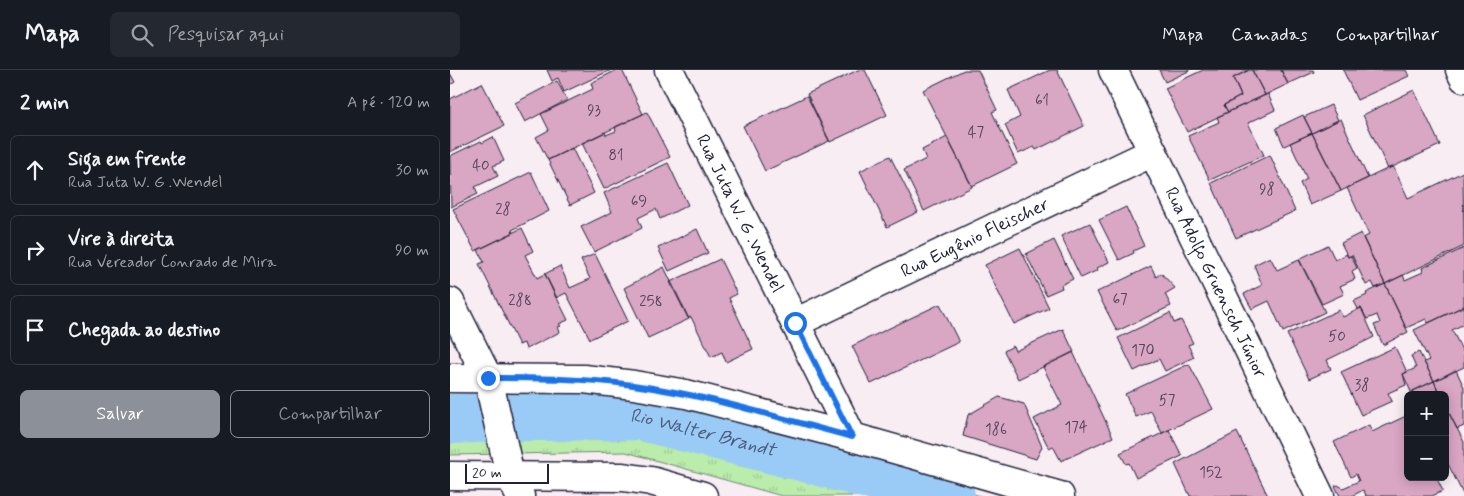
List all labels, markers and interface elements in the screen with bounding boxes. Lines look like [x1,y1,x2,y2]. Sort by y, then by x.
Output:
search box [110,12,460,57]
text: Mapa [25,19,80,50]
icon: search [128,21,156,49]
text: Pesquisar aqui [168,22,284,47]
text: Mapa [1162,23,1203,47]
text: Camadas [1231,23,1307,47]
text: Compartilhar [1335,23,1439,47]
text: 2 min [20,89,69,117]
house number: 61 [1035,91,1049,111]
text: A pé · 120 m [347,92,430,113]
house number: 93 [587,101,601,121]
house number: 47 [968,123,985,143]
street label: Rua Juta W. G .Wendel [690,130,789,297]
house number: 81 [609,146,623,166]
text: Siga em frente [68,147,186,172]
icon: ahead [21,156,49,184]
house number: 40 [472,156,490,176]
text: 30 m [396,160,429,181]
text: Rua Juta W. G .Wendel [68,172,222,193]
house number: 98 [1259,180,1275,200]
street label: Rua Adolfo Gruensch Júnior [1159,183,1272,383]
house number: 69 [631,192,647,212]
street label: Rua Eugênio Fleischer [897,192,1053,284]
house number: 28 [495,200,511,220]
text: Vire à direita [68,227,174,252]
icon: right [21,236,49,264]
text: 90 m [395,240,429,261]
text: Rua Vereador Conrado de Mira [68,252,276,273]
house number: 67 [1112,290,1128,310]
house number: 288 [508,291,532,311]
house number: 258 [639,292,663,312]
route start [784,312,807,335]
icon: arrive [21,316,49,344]
text: Chegada ao destino [68,318,220,343]
house number: 50 [1328,327,1346,347]
house number: 170 [1131,341,1155,361]
route end [477,367,500,390]
house number: 38 [1354,376,1370,396]
button: Salvar [20,390,220,438]
button: Compartilhar [230,390,430,438]
house number: 57 [1159,391,1176,411]
map controls [1404,391,1449,481]
button: + [1404,391,1449,436]
water label: Rio Walter Brandt [630,404,780,464]
house number: 174 [1064,418,1088,438]
house number: 186 [985,420,1007,440]
button: − [1404,436,1449,481]
scale bar [465,461,549,484]
house number: 152 [1199,463,1223,483]
text: 20 m [472,464,502,482]

